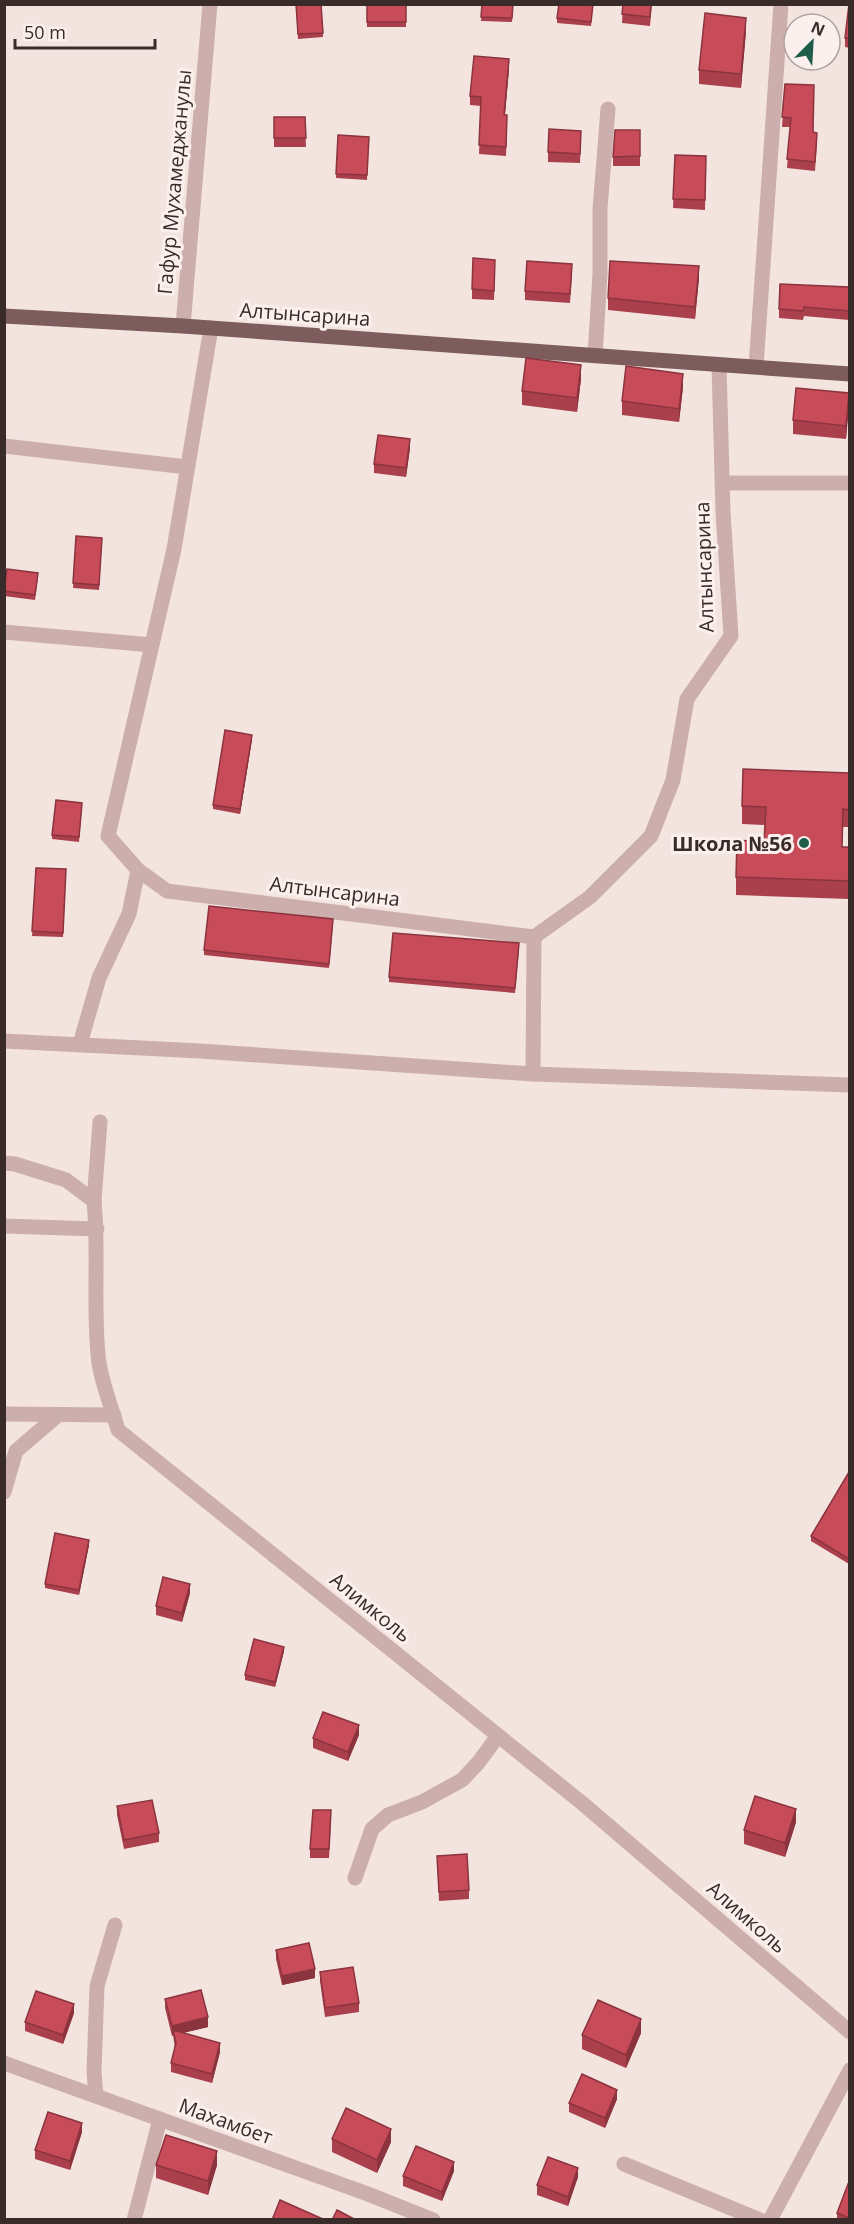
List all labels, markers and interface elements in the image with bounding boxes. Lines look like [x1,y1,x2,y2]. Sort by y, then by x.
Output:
scale bar [15,12,154,50]
north arrow [782,12,842,72]
text: N [808,16,829,41]
text: 50 m [24,20,66,44]
street label: Гафур Мухамеджанулы [151,68,197,296]
street label: Алтынсарина [239,296,371,332]
street label: Алтынсарина [688,501,720,633]
place label: Школа №56 [672,830,792,857]
marker: Школа №56 [797,836,811,850]
street label: Алтынсарина [268,870,402,912]
street label: Алимколь [325,1566,417,1648]
street label: Алимколь [702,1875,792,1959]
street label: Махамбет [175,2092,277,2150]

